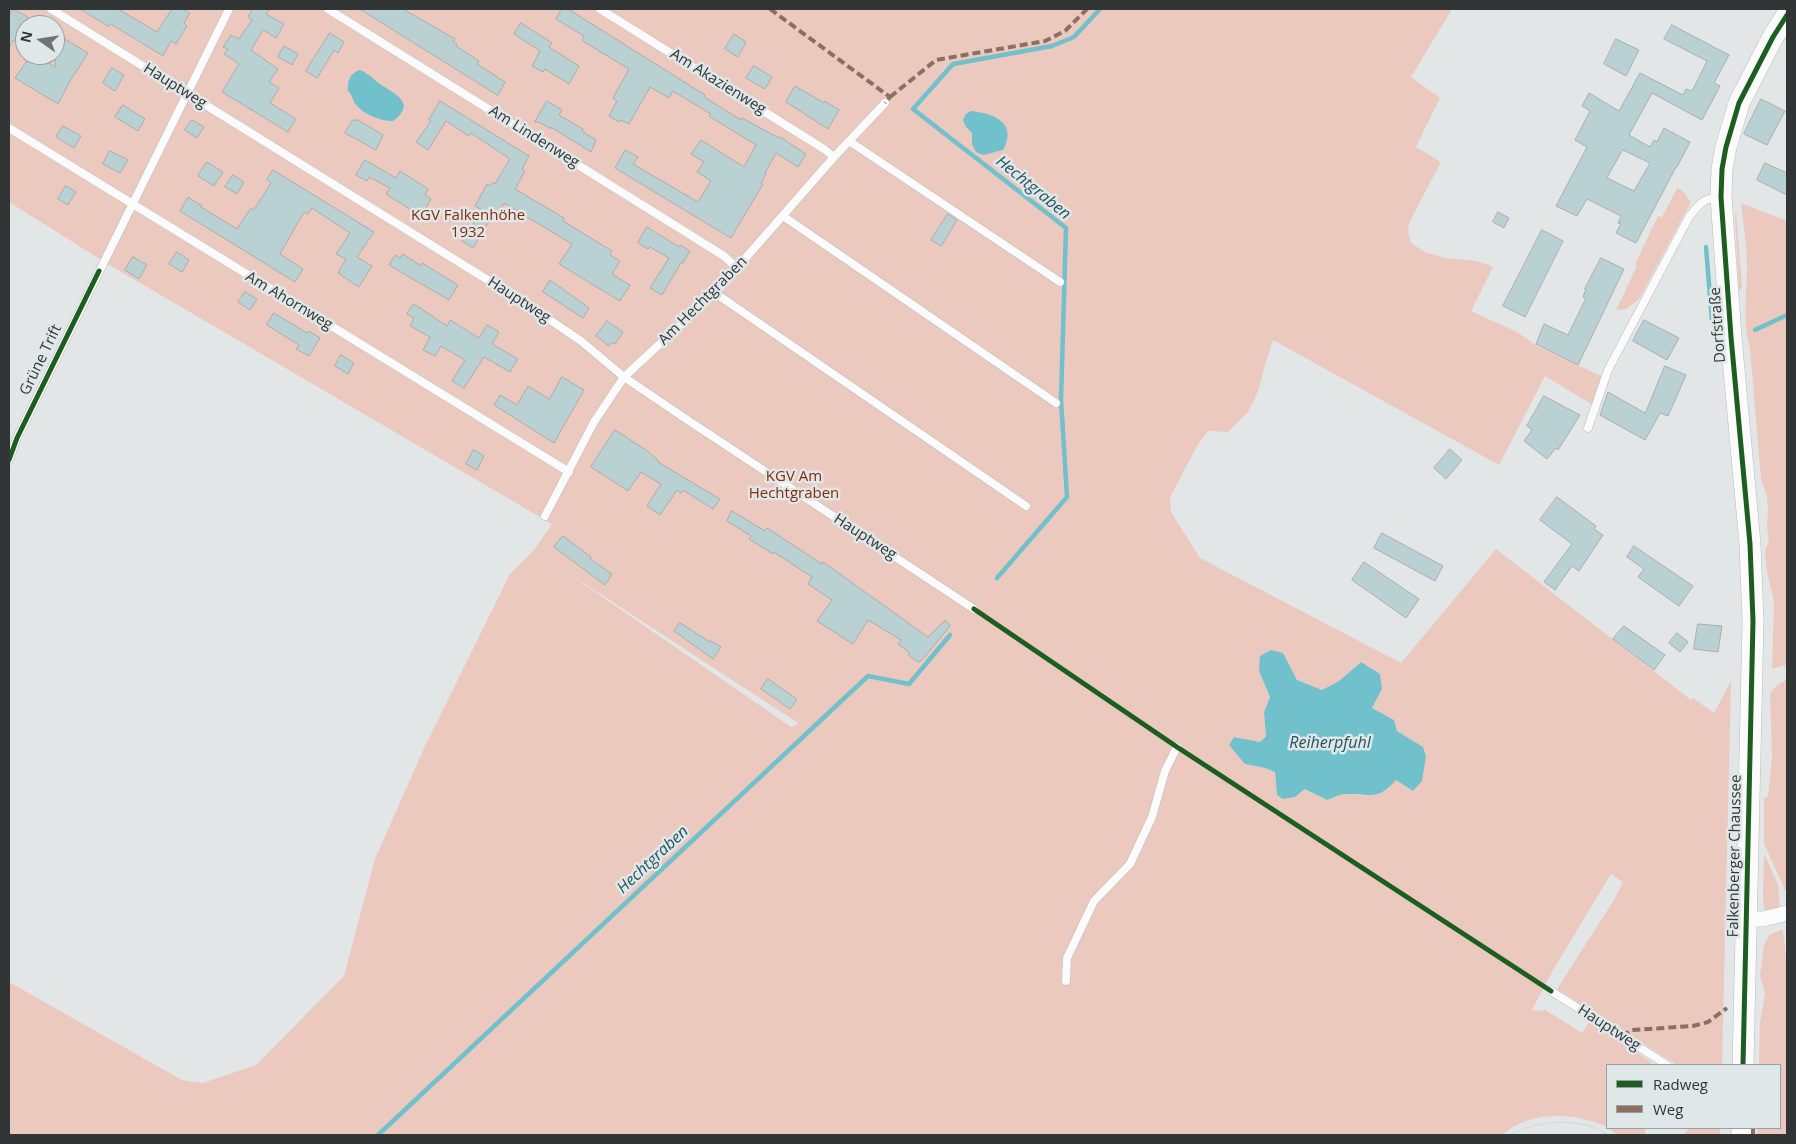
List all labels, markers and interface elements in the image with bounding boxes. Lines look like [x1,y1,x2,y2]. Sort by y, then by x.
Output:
north arrow [15,15,65,65]
text: N [15,29,36,44]
street label: Am Akazienweg [667,45,769,119]
street label: Hauptweg [140,59,210,113]
street label: Am Lindenweg [486,102,582,172]
water label: Hechtgraben [992,152,1074,224]
park label: KGV Falkenhöhe 1932 [411,207,525,242]
street label: Am Hechtgraben [655,253,751,349]
street label: Am Ahornweg [242,268,336,334]
street label: Hauptweg [484,273,554,327]
street label: Dorfstraße [1706,287,1730,363]
street label: Grüne Trift [16,322,66,398]
park label: KGV Am Hechtgraben [749,468,839,503]
street label: Hauptweg [830,510,900,564]
water label: Reiherpfuhl [1289,733,1371,753]
street label: Falkenberger Chaussee [1725,774,1745,938]
water label: Hechtgraben [613,822,693,898]
street label: Hauptweg [1574,1001,1644,1055]
legend [1606,1064,1781,1129]
text: Radweg [1653,1074,1708,1094]
text: Weg [1653,1099,1683,1119]

